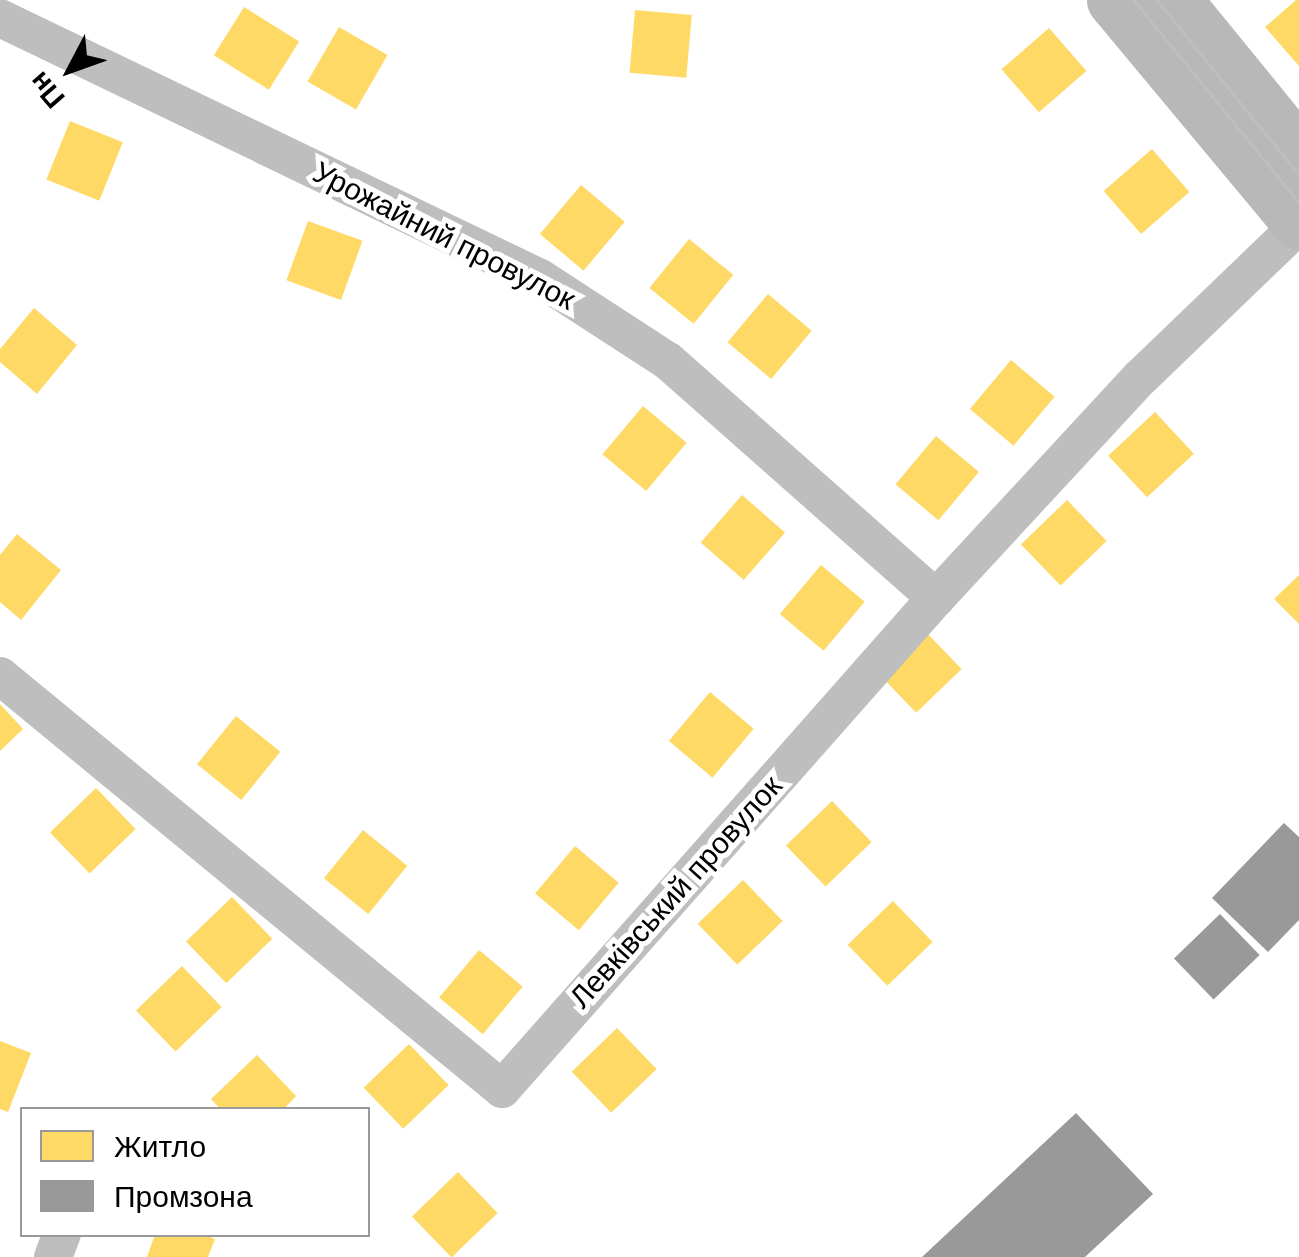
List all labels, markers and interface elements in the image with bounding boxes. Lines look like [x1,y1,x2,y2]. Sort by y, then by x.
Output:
north arrow [20,20,120,120]
text: Пн [21,64,73,116]
street label: Урожайний провулок [307,154,581,318]
street label: Левківський провулок [562,769,790,1015]
legend [20,1107,370,1237]
text: Житло [114,1127,206,1166]
text: Промзона [114,1177,253,1216]

